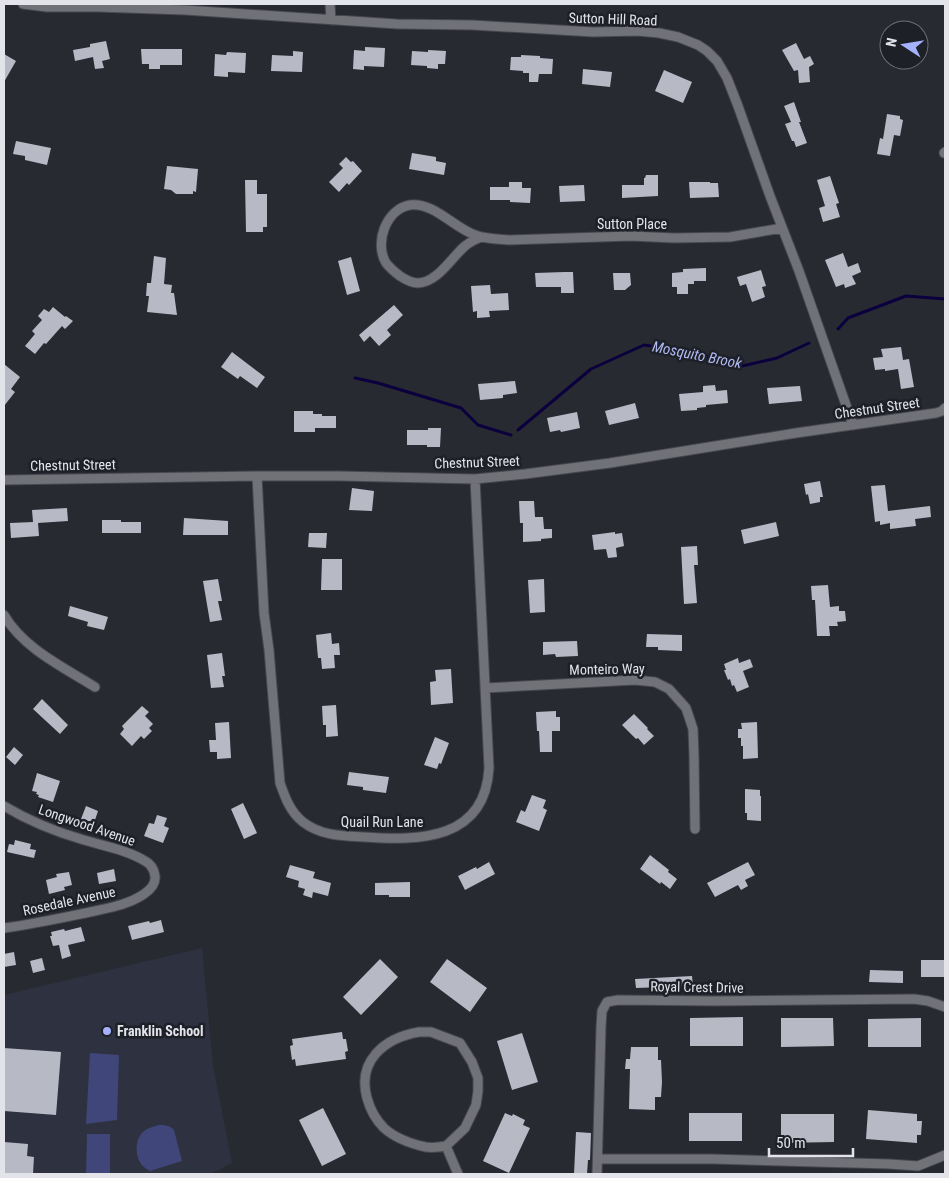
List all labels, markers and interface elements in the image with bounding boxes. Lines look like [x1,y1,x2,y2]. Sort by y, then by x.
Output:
street label: Sutton Hill Road [568,9,658,29]
north arrow [879,20,929,70]
text: N [883,36,900,48]
street label: Sutton Place [597,216,667,232]
water label: Mosquito Brook [651,337,744,373]
street label: Chestnut Street [834,394,920,422]
street label: Chestnut Street [434,453,520,471]
street label: Chestnut Street [30,456,116,474]
street label: Monteiro Way [569,660,645,678]
street label: Longwood Avenue [37,801,138,849]
street label: Quail Run Lane [341,814,424,830]
street label: Rosedale Avenue [21,883,117,919]
street label: Royal Crest Drive [650,978,744,996]
place label: Franklin School [117,1023,204,1039]
marker: Franklin School [101,1025,113,1037]
scale bar [769,1126,853,1158]
text: 50 m [776,1134,806,1152]

